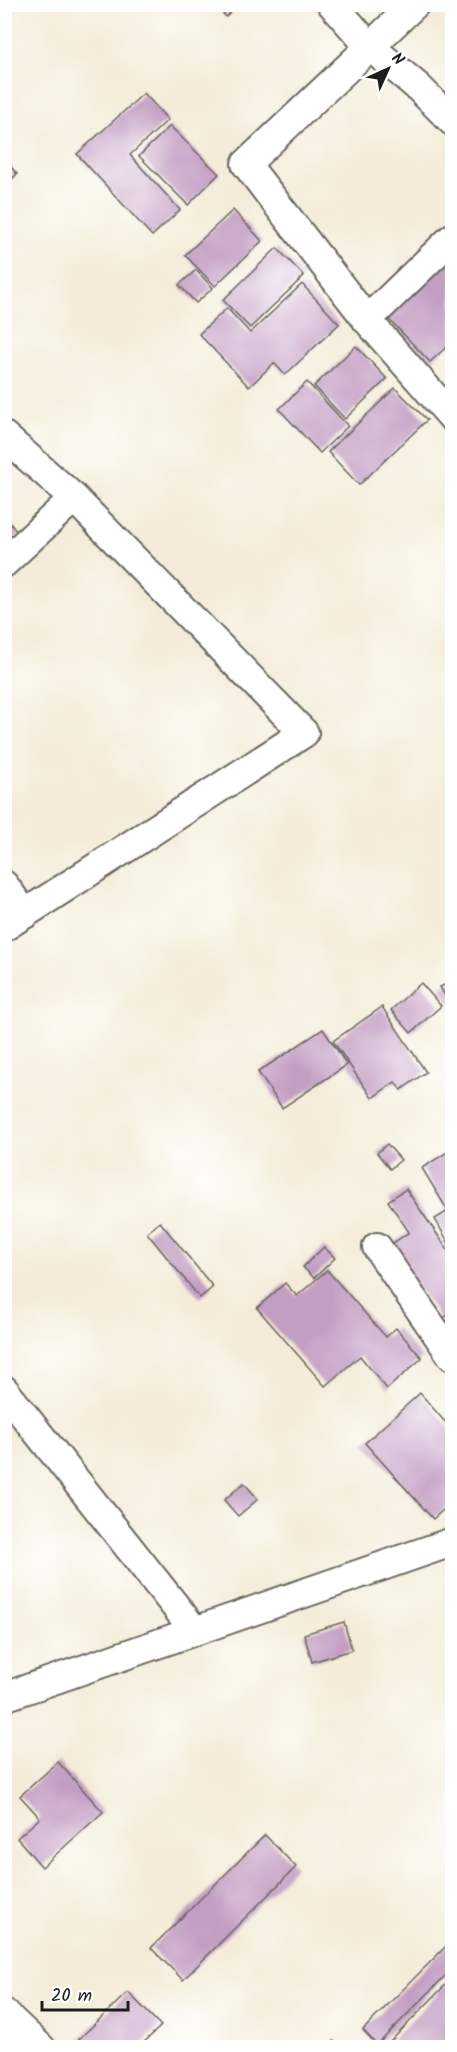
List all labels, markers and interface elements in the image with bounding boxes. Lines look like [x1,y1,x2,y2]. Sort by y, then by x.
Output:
north arrow [358,39,418,99]
text: N [385,47,410,72]
scale bar [42,1974,128,2012]
text: 20 m [51,1982,92,2011]

